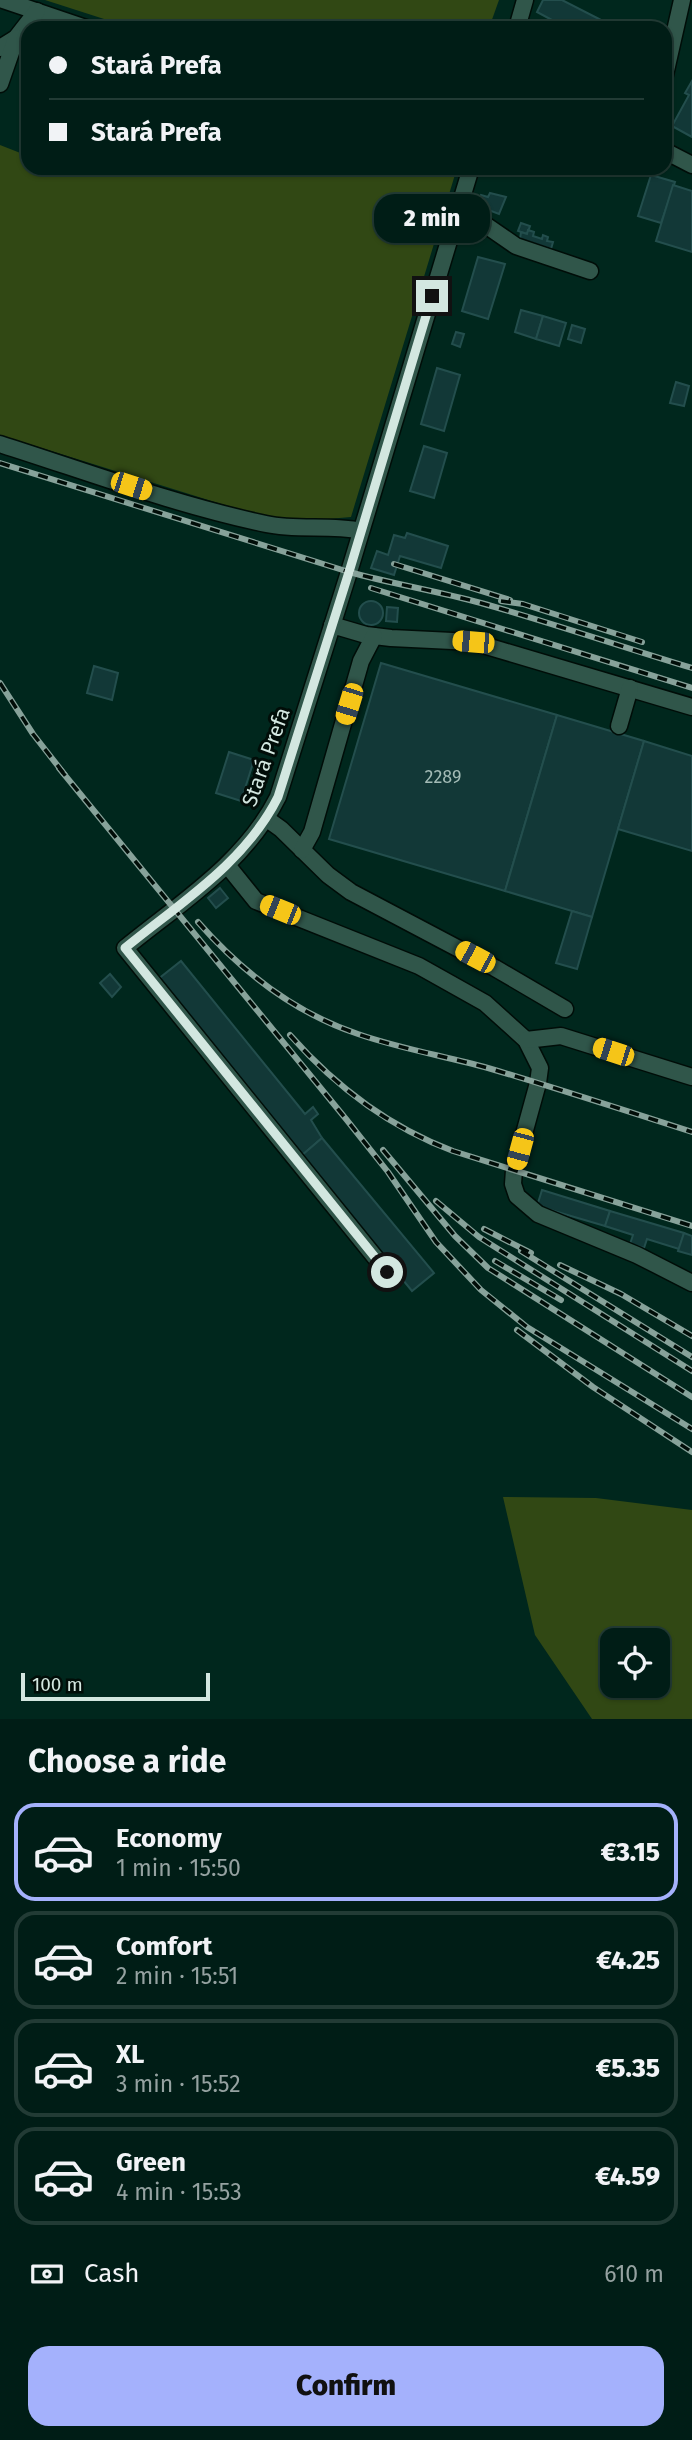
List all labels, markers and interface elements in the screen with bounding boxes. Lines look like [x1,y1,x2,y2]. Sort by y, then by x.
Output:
text: Stará Prefa [91,50,222,81]
text: Stará Prefa [91,117,222,148]
callout: 2 min [374,194,490,244]
text: 2 min [404,204,460,232]
route end [416,280,448,312]
car [108,470,155,502]
car [452,630,495,654]
car [333,681,366,727]
street label: Stará Prefa [236,704,296,810]
house number: 2289 [425,766,461,788]
car [257,892,304,928]
car [452,938,499,976]
car [590,1036,637,1068]
car [505,1126,536,1172]
route start [371,1256,403,1288]
map controls [600,1628,670,1698]
button: locate [600,1628,670,1698]
scale bar [21,1670,210,1702]
text: 100 m [32,1673,83,1696]
text: Choose a ride [28,1742,226,1780]
icon: car [32,1821,95,1884]
text: Economy [116,1823,222,1854]
text: €3.15 [601,1837,660,1868]
text: 1 min · 15:50 [116,1854,241,1882]
icon: car [32,1929,95,1992]
text: Comfort [116,1931,212,1962]
text: €4.25 [596,1945,660,1976]
text: 2 min · 15:51 [116,1962,238,1990]
icon: car [32,2037,95,2100]
text: XL [116,2039,144,2070]
text: €5.35 [596,2053,660,2084]
text: 3 min · 15:52 [116,2070,241,2098]
icon: car [32,2145,95,2208]
text: Green [116,2147,186,2178]
text: €4.59 [595,2161,660,2192]
text: 4 min · 15:53 [116,2178,242,2206]
icon: cash [28,2255,66,2293]
text: Cash [84,2258,140,2289]
text: 610 m [604,2260,664,2288]
button: Confirm [28,2346,664,2426]

